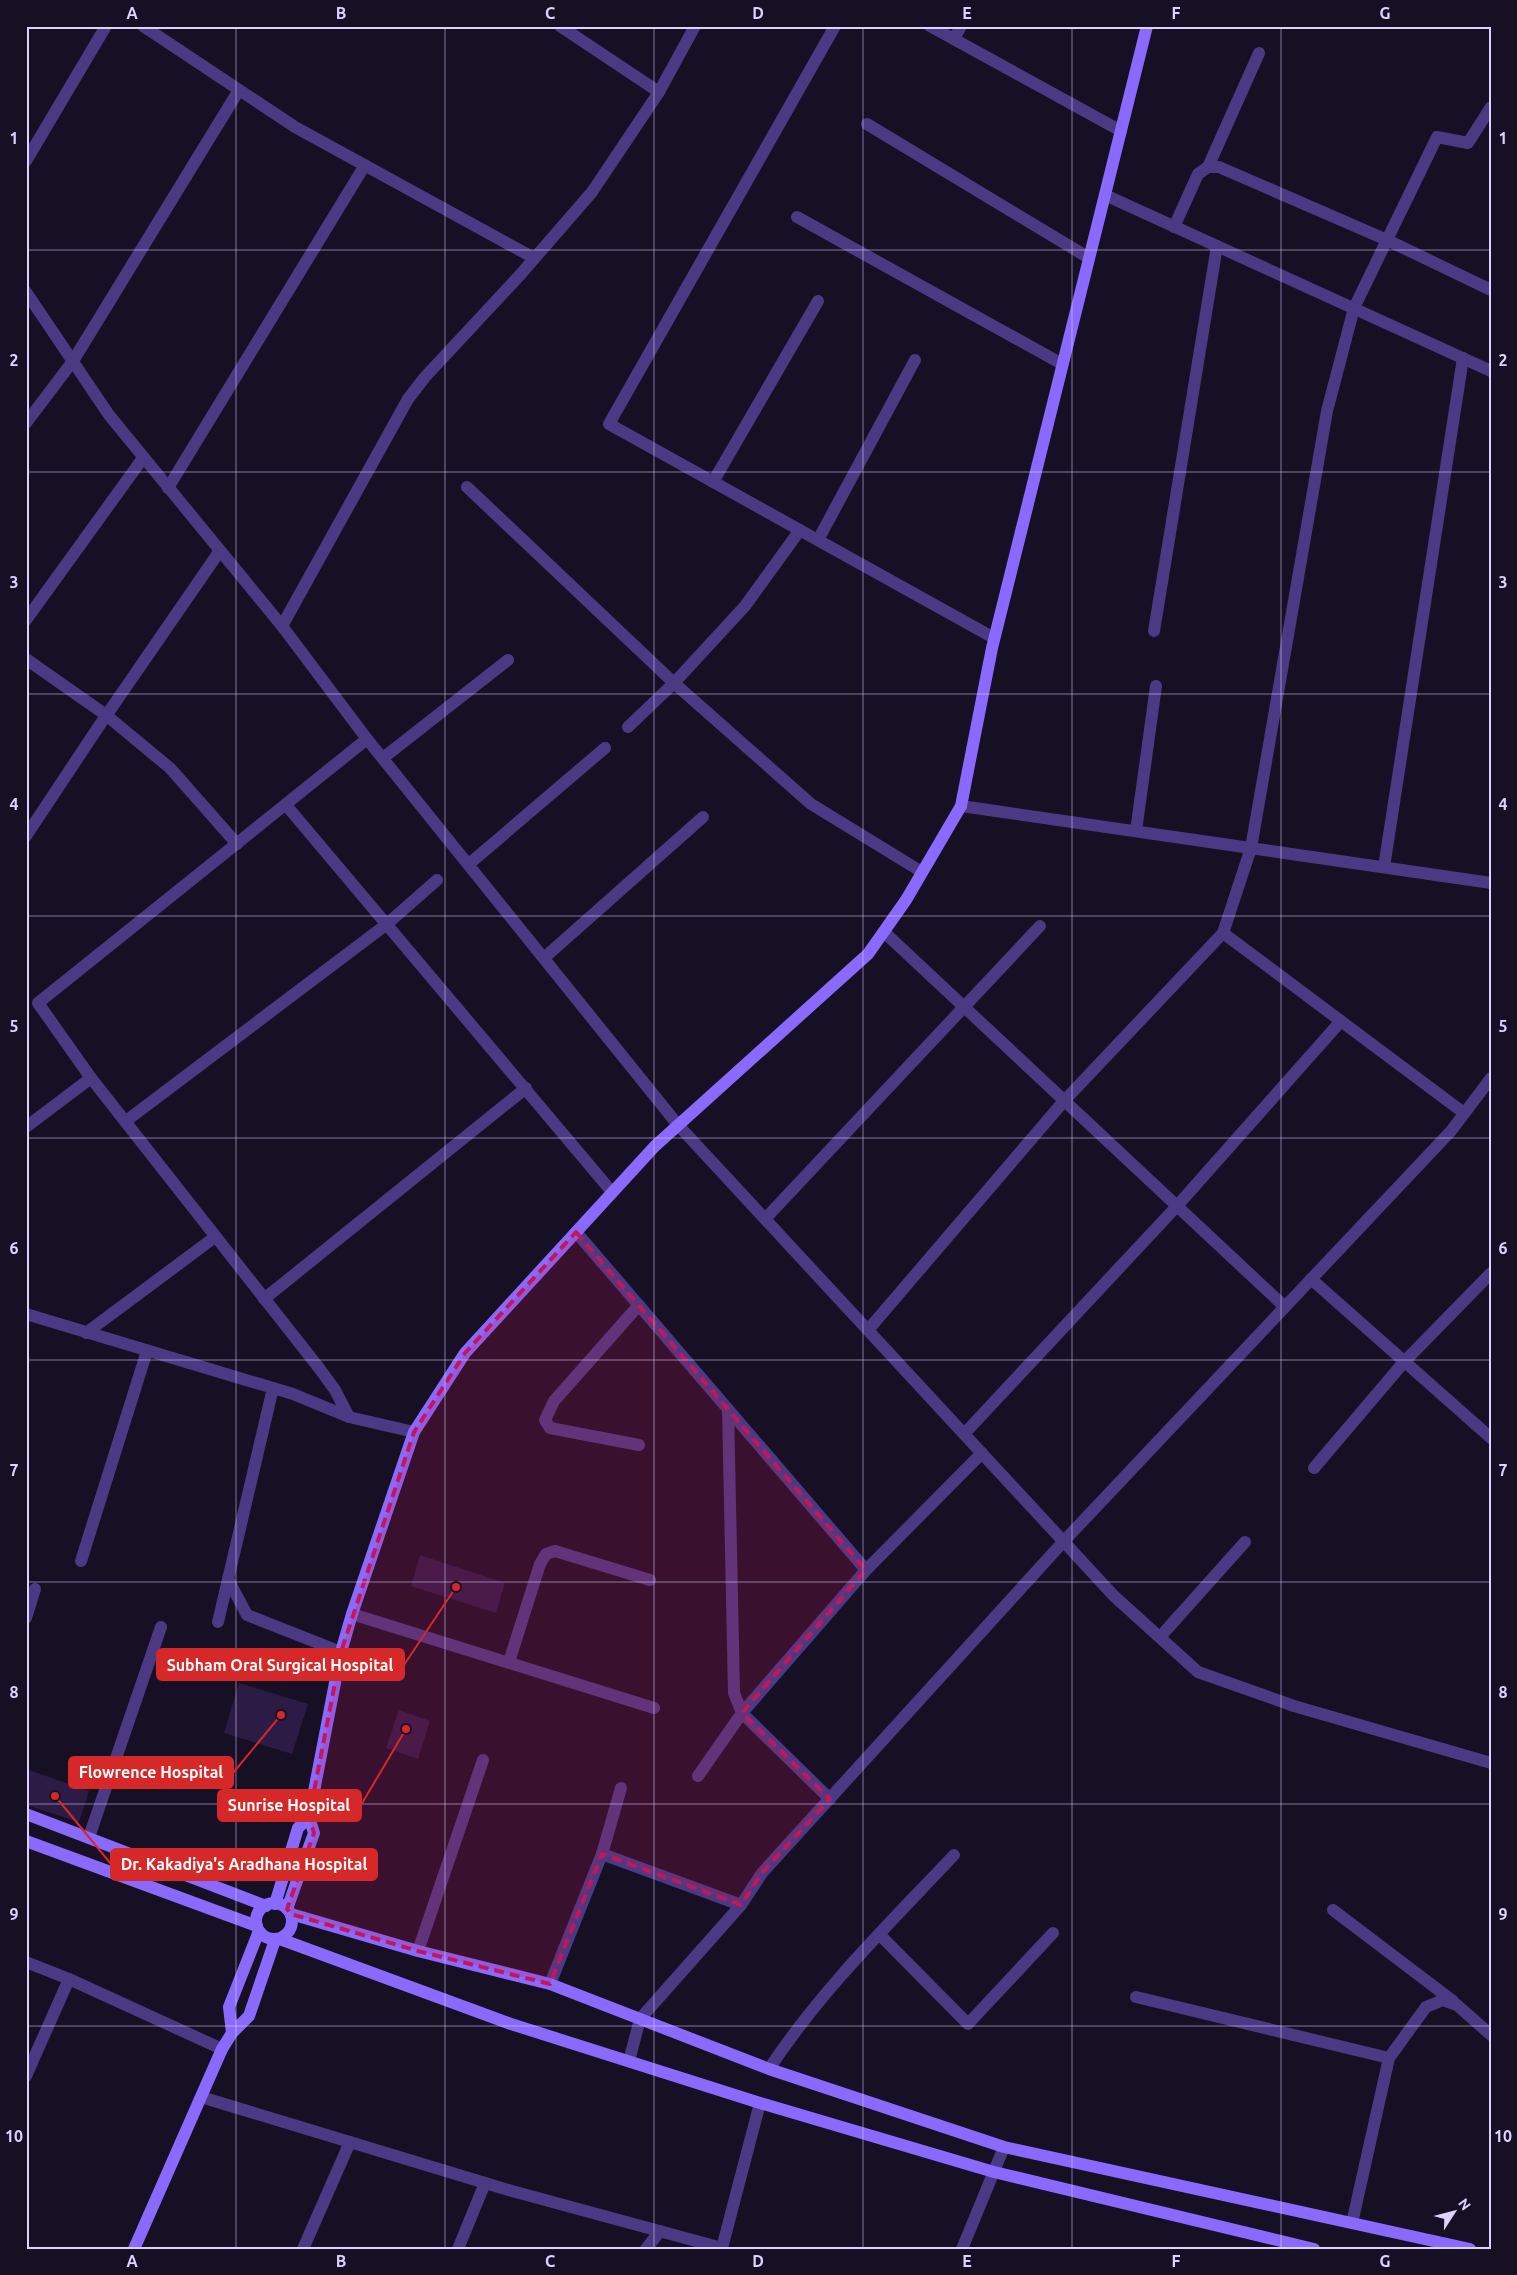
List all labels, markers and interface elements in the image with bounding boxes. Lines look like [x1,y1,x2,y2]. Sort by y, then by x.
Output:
text: A [126,4,138,22]
text: B [336,4,346,22]
text: C [545,4,555,22]
text: D [752,4,764,22]
text: E [962,4,972,22]
text: F [1172,4,1181,22]
text: G [1379,4,1391,22]
text: 1 [9,129,19,147]
text: 1 [1498,129,1508,147]
text: 2 [9,351,19,369]
text: 2 [1498,351,1508,369]
text: 3 [9,573,19,591]
text: 3 [1498,573,1508,591]
text: 4 [9,795,19,813]
text: 4 [1498,795,1508,813]
text: 5 [9,1017,19,1035]
text: 5 [1498,1017,1508,1035]
text: 6 [9,1239,19,1257]
text: 6 [1498,1239,1508,1257]
text: 7 [9,1461,19,1479]
text: 7 [1498,1461,1508,1479]
callout: Subham Oral Surgical Hospital [157,1649,404,1680]
text: Subham Oral Surgical Hospital [167,1656,393,1674]
text: 8 [9,1683,19,1701]
text: 8 [1498,1683,1508,1701]
callout: Flowrence Hospital [69,1757,233,1788]
text: Flowrence Hospital [79,1763,223,1781]
callout: Sunrise Hospital [218,1790,361,1821]
text: Sunrise Hospital [228,1796,350,1814]
callout: Dr. Kakadiya's Aradhana Hospital [111,1849,377,1880]
text: Dr. Kakadiya's Aradhana Hospital [121,1855,367,1873]
text: 9 [9,1905,19,1923]
text: 9 [1498,1905,1508,1923]
text: 10 [5,2127,23,2145]
text: 10 [1494,2127,1512,2145]
north arrow [1430,2188,1480,2238]
text: N [1455,2195,1474,2213]
text: A [126,2252,138,2270]
text: B [336,2252,346,2270]
text: C [545,2252,555,2270]
text: D [752,2252,764,2270]
text: E [962,2252,972,2270]
text: F [1172,2252,1181,2270]
text: G [1379,2252,1391,2270]

